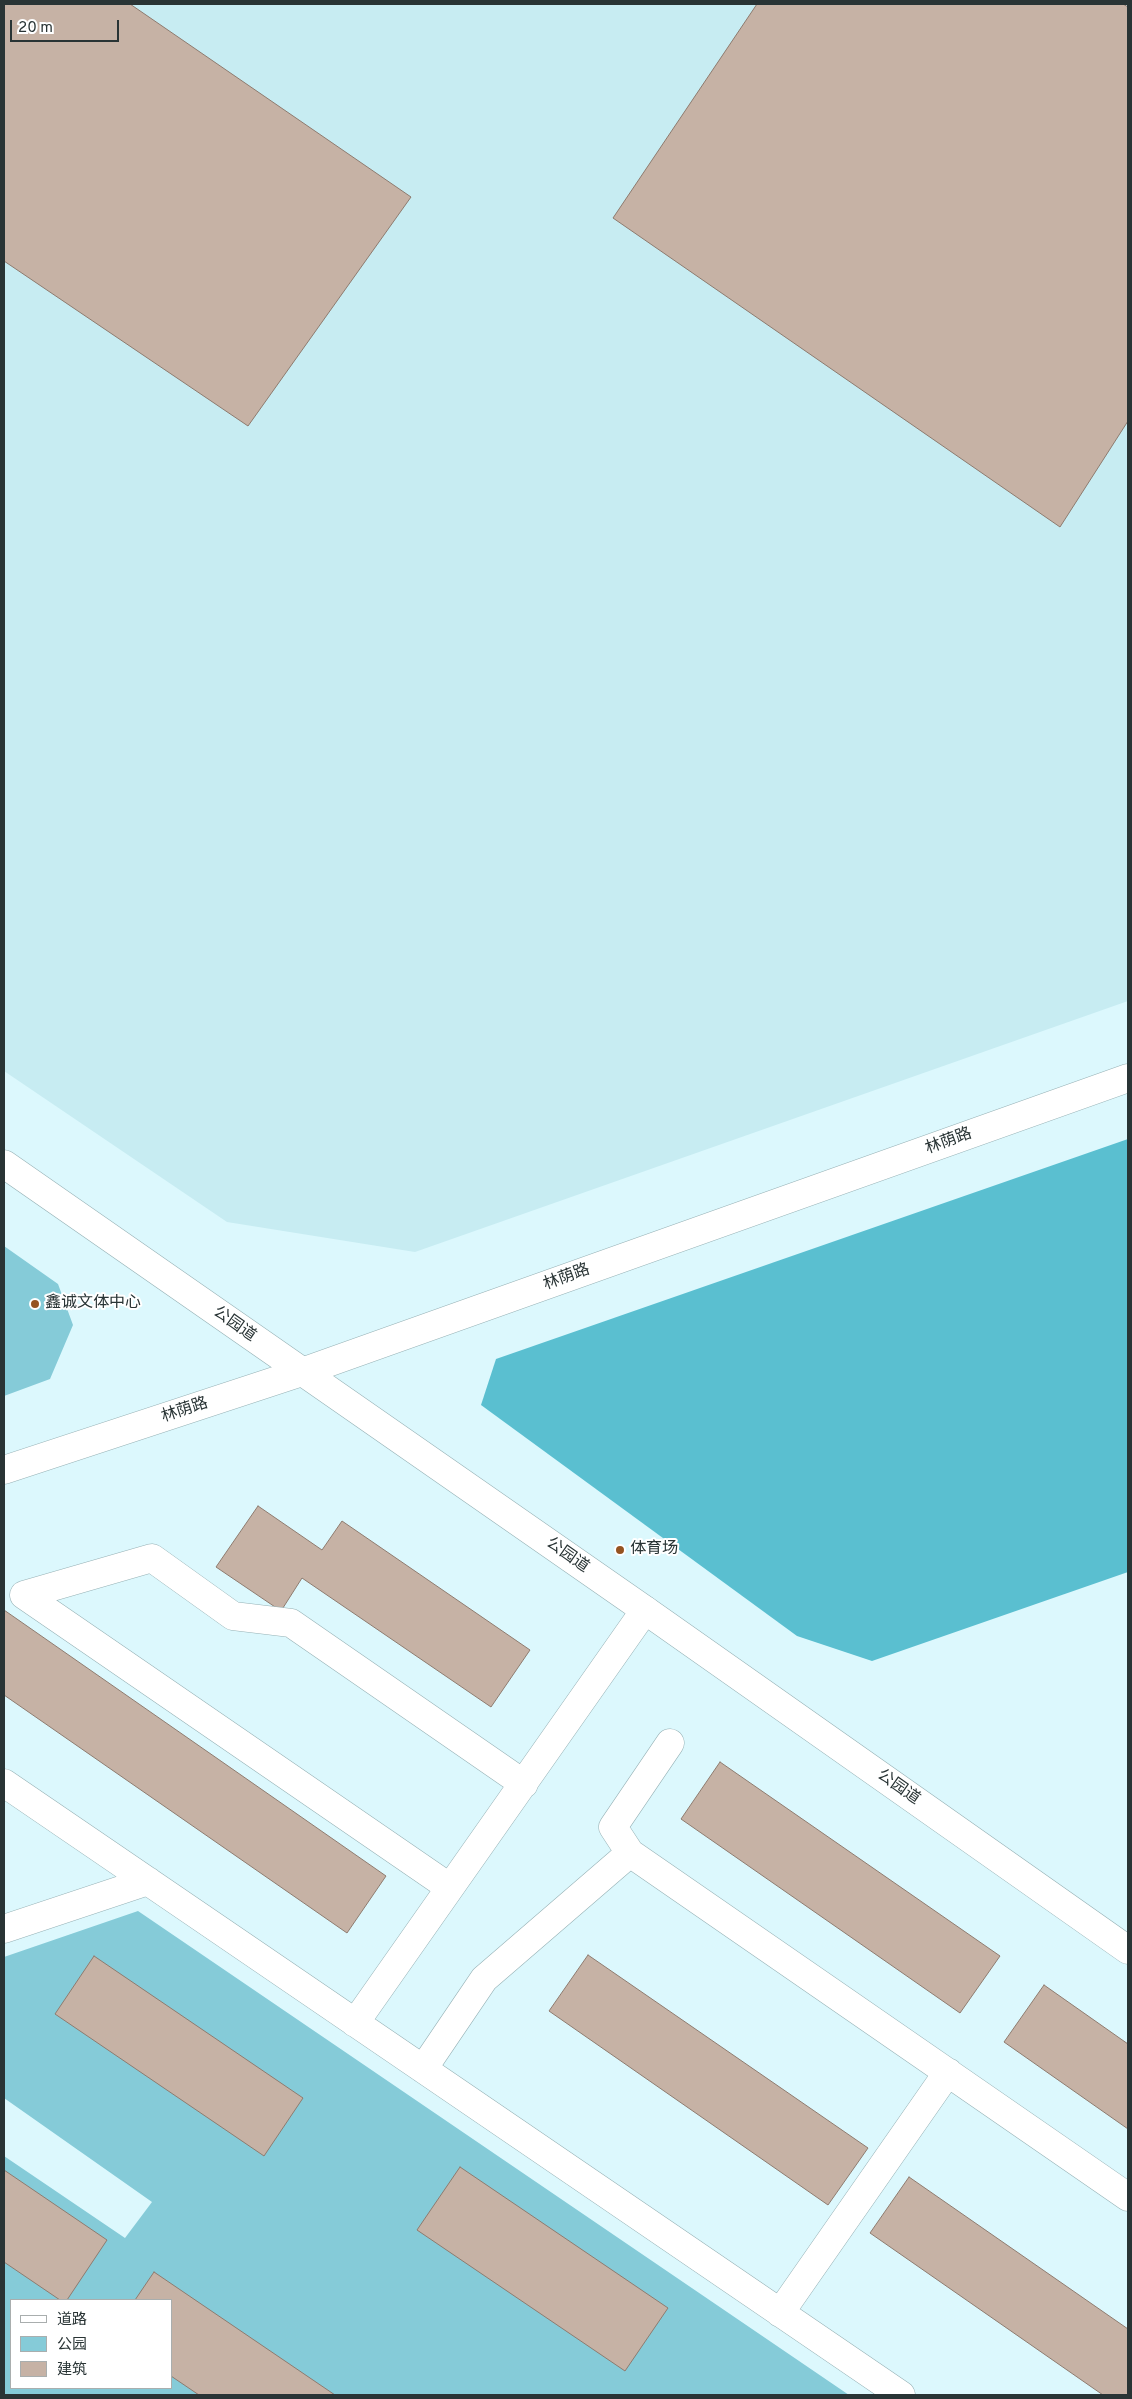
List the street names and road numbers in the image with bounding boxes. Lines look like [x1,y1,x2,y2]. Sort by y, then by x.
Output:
street label: 林荫路 [923,1125,975,1159]
street label: 林荫路 [541,1261,593,1295]
street label: 公园道 [209,1303,259,1347]
street label: 林荫路 [159,1394,211,1428]
street label: 公园道 [542,1534,592,1578]
street label: 公园道 [873,1766,923,1810]

